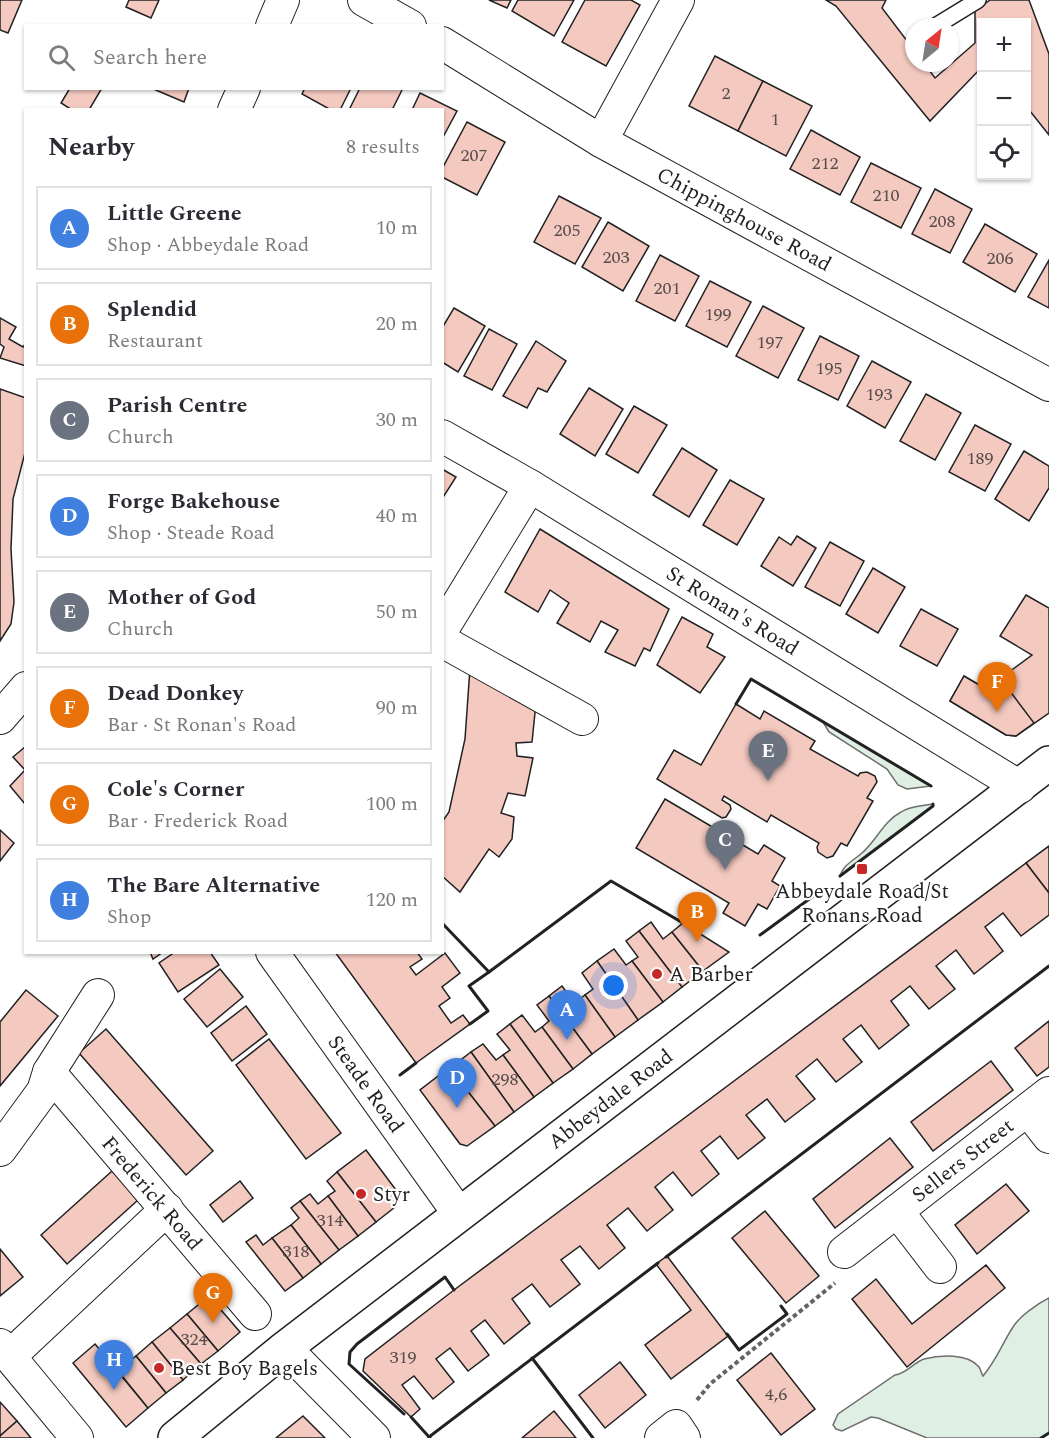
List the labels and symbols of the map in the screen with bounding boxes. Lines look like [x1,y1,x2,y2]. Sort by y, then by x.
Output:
north arrow [905,18,959,72]
house number: 2 [722,80,731,107]
house number: 1 [771,106,780,133]
house number: 207 [461,142,488,169]
house number: 212 [812,150,839,177]
street label: Chippinghouse Road [651,159,837,281]
house number: 210 [873,182,900,209]
house number: 208 [929,208,956,235]
house number: 205 [554,217,581,244]
house number: 203 [603,244,630,271]
house number: 206 [987,245,1014,272]
house number: 201 [654,275,681,302]
house number: 199 [705,301,732,328]
house number: 197 [757,329,784,356]
house number: 195 [816,355,843,382]
house number: 193 [866,381,893,408]
house number: 189 [967,445,994,472]
street label: St Ronan's Road [659,558,805,664]
pin: F [978,662,1016,712]
pin: E [748,732,788,781]
pin: C [706,820,744,870]
marker: Abbeydale Road/St Ronans Road [855,862,869,876]
place label: Abbeydale Road/St Ronans Road [775,876,949,932]
pin: B [678,892,716,942]
place label: A Barber [669,959,753,991]
marker: A Barber [650,967,664,981]
your location [599,971,628,1000]
pin: A [548,990,586,1040]
street label: Steade Road [319,1029,411,1140]
street label: Abbeydale Road [542,1041,680,1158]
pin: D [438,1058,476,1108]
house number: 298 [492,1066,519,1093]
street label: Sellers Street [905,1111,1021,1211]
street label: Frederick Road [93,1129,210,1258]
place label: Styr [373,1179,410,1211]
marker: Styr [354,1187,368,1201]
house number: 314 [317,1207,344,1234]
house number: 318 [283,1238,310,1265]
pin: G [194,1274,232,1323]
house number: 324 [181,1326,208,1353]
pin: H [94,1340,134,1390]
house number: 319 [390,1344,417,1371]
place label: Best Boy Bagels [171,1353,318,1385]
marker: Best Boy Bagels [152,1361,166,1375]
house number: 4,6 [765,1381,787,1408]

